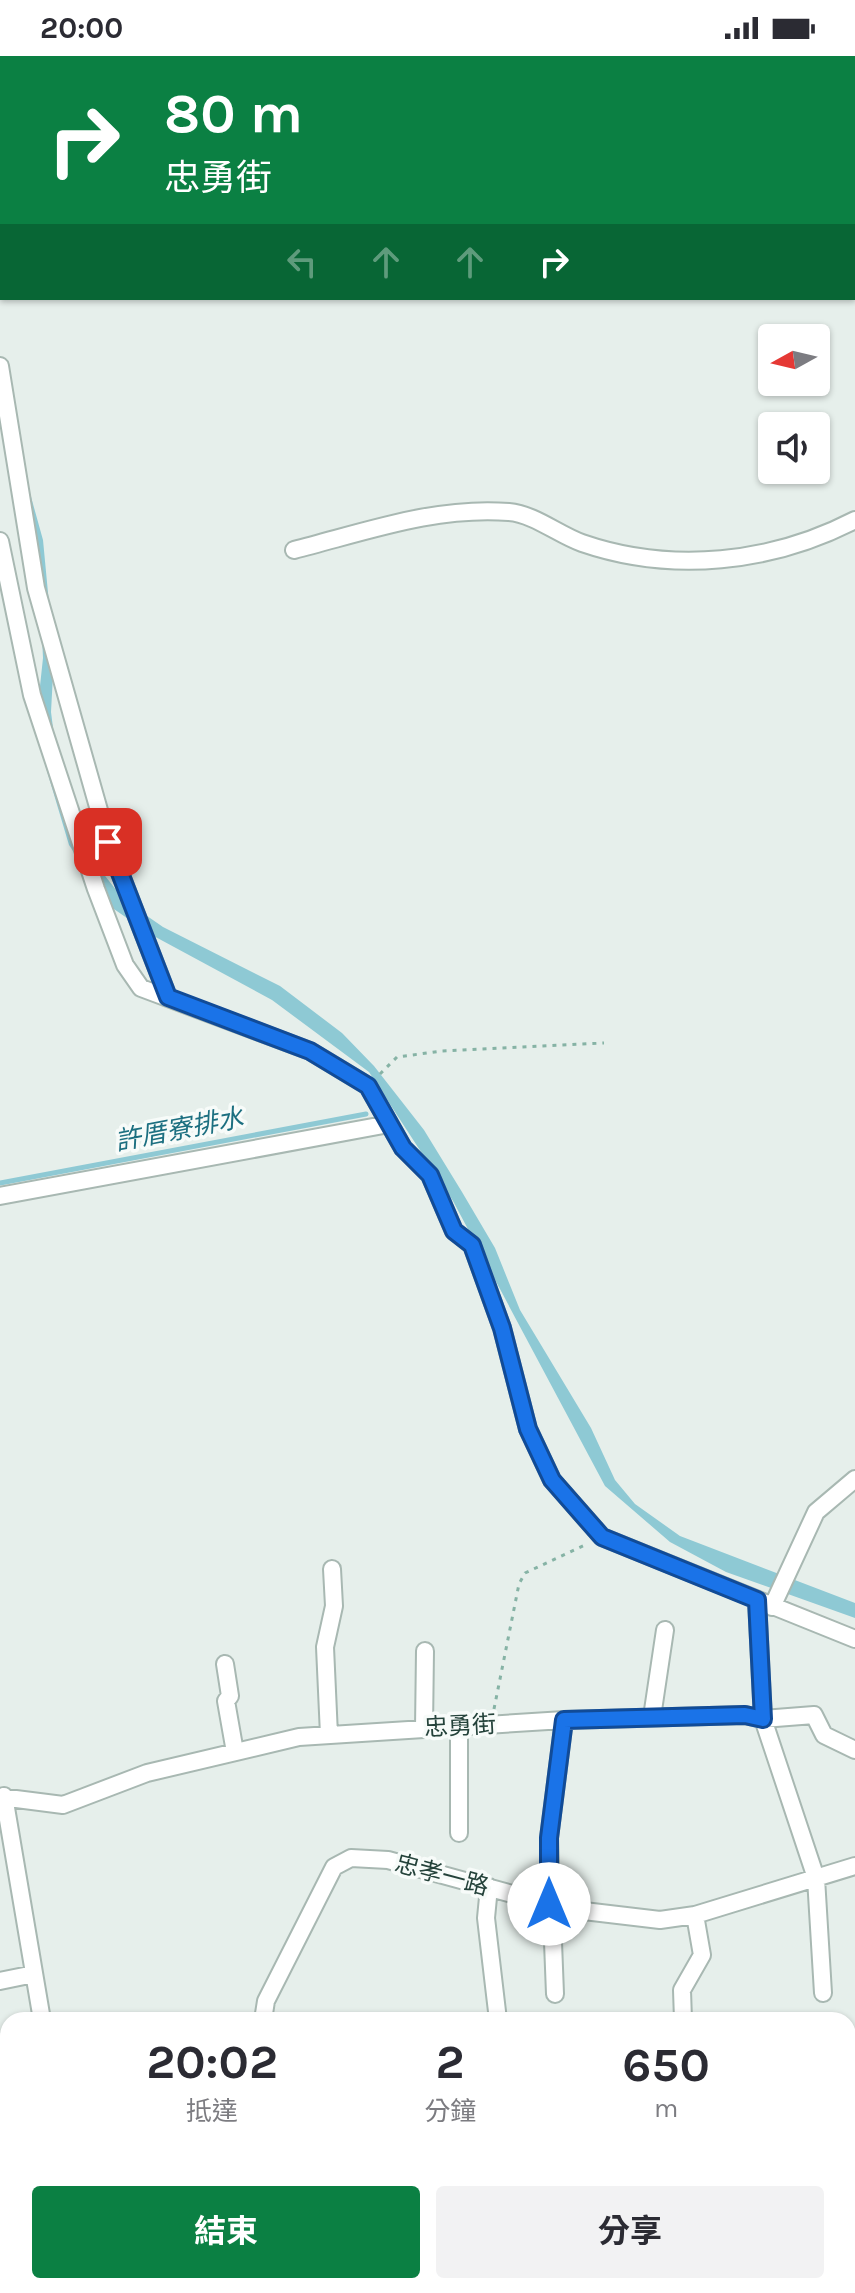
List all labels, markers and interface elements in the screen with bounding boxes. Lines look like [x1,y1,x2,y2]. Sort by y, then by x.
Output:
text: 20:00 [40,10,123,46]
text: 80 m [164,81,303,146]
icon: right [32,88,136,192]
text: 忠勇街 [164,157,272,199]
icon: left [280,240,324,284]
icon: ahead [364,240,408,284]
icon: ahead [448,240,492,284]
icon: right [532,240,576,284]
north arrow [758,324,830,396]
map controls [758,324,830,484]
button: sound [758,412,830,484]
pin [74,808,142,876]
icon: arrive [86,820,130,864]
water label: 許厝寮排水 [112,1102,247,1157]
street label: 忠勇街 [423,1710,497,1742]
street label: 忠孝一路 [392,1849,492,1901]
position arrow [507,1862,591,1946]
text: 20:02 [146,2034,278,2090]
text: 2 [436,2034,465,2090]
text: 650 [622,2037,710,2093]
text: m [654,2093,678,2124]
text: 抵達 [186,2096,238,2127]
text: 分鐘 [424,2096,476,2127]
button: 結束 [32,2186,420,2278]
button: 分享 [436,2186,824,2278]

